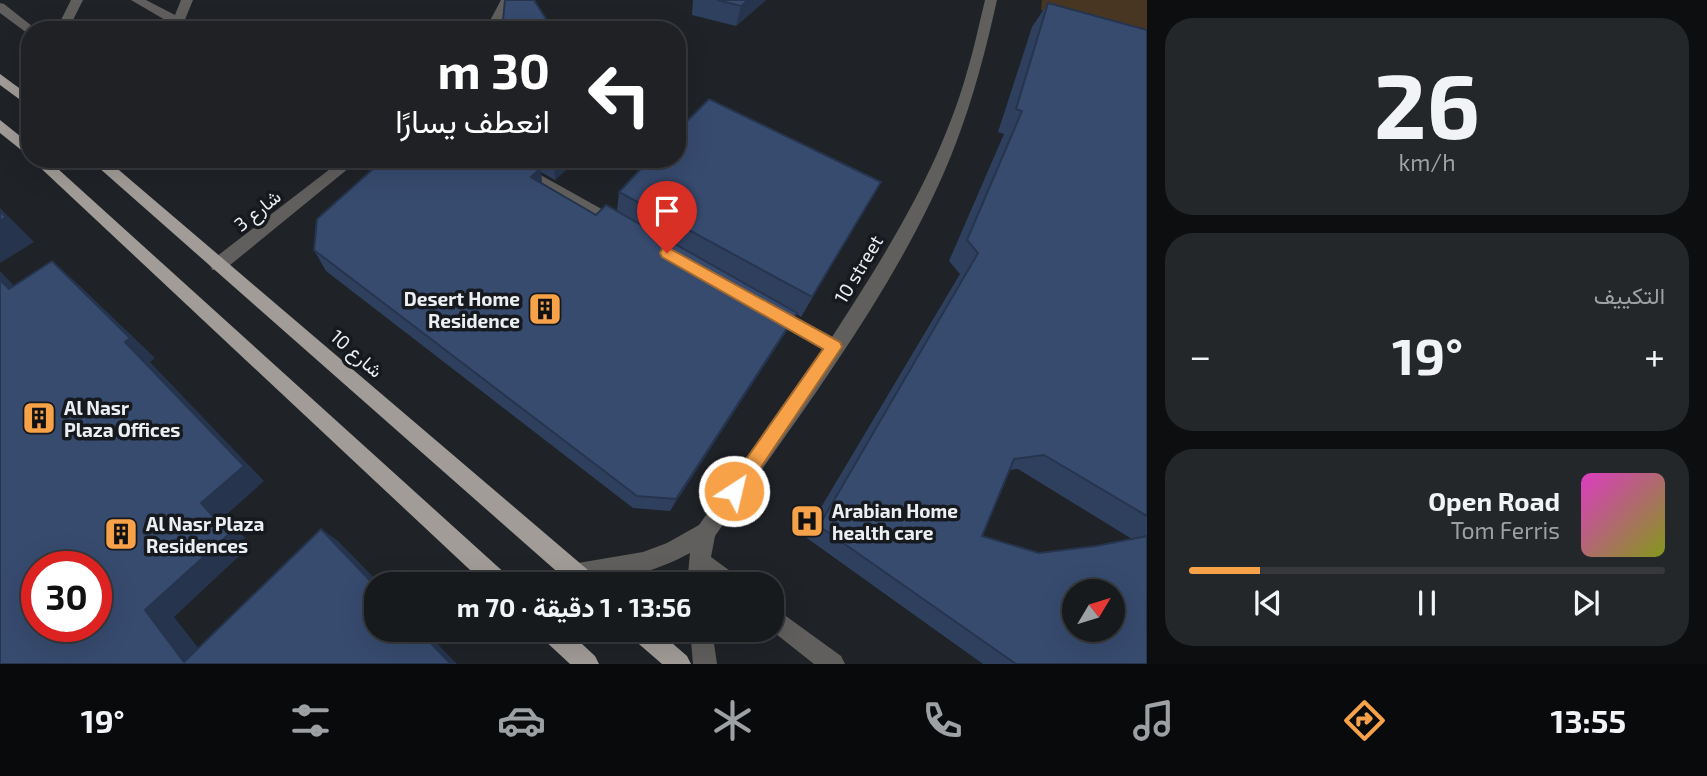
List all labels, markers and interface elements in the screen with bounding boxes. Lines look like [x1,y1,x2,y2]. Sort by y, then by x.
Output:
text: 30 m [438,40,550,99]
text: 26 [1374,48,1480,157]
icon: left [574,49,665,140]
text: انعطف يسارًا [395,101,550,139]
text: km/h [1398,148,1456,176]
pin [637,181,697,253]
street label: شارع 3 [229,184,286,237]
icon: arrive [648,192,686,230]
street label: 10 street [829,231,887,307]
text: التكييف [1594,281,1665,309]
place label: Desert Home Residence [404,287,520,332]
building icon: Desert Home Residence [526,290,564,328]
text: 19° [1392,323,1463,385]
street label: شارع 10 [325,324,388,383]
text: − [1189,332,1211,378]
text: + [1644,332,1665,378]
place label: Al Nasr Plaza Offices [64,396,180,441]
building icon: Al Nasr Plaza Offices [20,399,58,437]
position arrow [697,454,771,528]
text: Open Road [1428,485,1560,516]
place label: Arabian Home health care [832,499,958,544]
hospital icon: Arabian Home health care [788,502,826,540]
place label: Al Nasr Plaza Residences [146,512,264,557]
building icon: Al Nasr Plaza Residences [102,515,140,553]
text: Tom Ferris [1451,516,1560,544]
speed limit sign: 30 [21,551,112,642]
north arrow [1062,579,1125,642]
map controls [1062,579,1125,642]
icon: previous [1249,584,1287,622]
icon: pause [1408,584,1446,622]
icon: next [1567,584,1605,622]
text: 13:56 · 1 دقيقة · 70 m [457,591,691,622]
icon: filters [286,696,335,745]
icon: car [497,696,546,745]
icon: climate [708,696,757,745]
icon: phone [918,696,967,745]
icon: music [1129,696,1178,745]
icon: directions [1340,696,1389,745]
text: 19° [81,701,125,739]
text: 13:55 [1551,701,1626,739]

